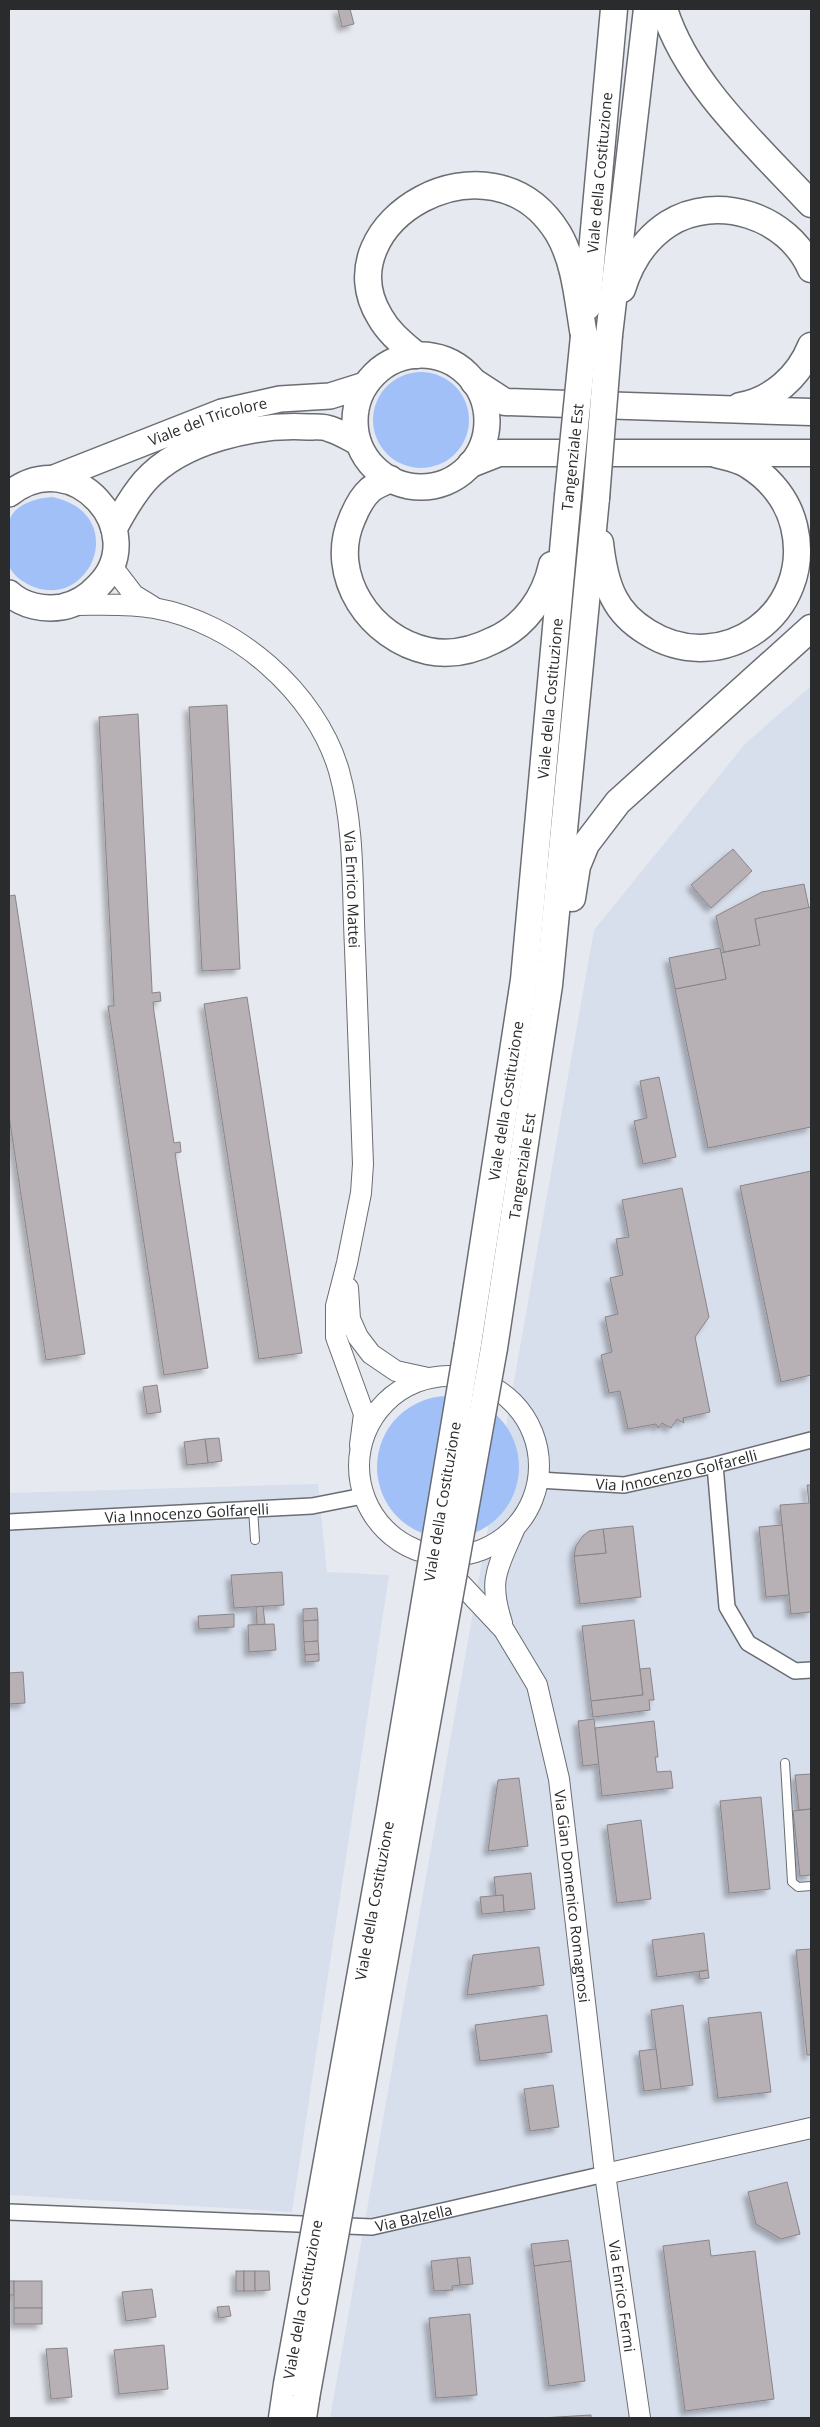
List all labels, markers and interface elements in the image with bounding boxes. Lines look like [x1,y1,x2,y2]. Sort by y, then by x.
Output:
street label: Viale della Costituzione [582,91,616,254]
street label: Viale del Tricolore [145,392,269,450]
street label: Tangenziale Est [556,402,588,512]
street label: Viale della Costituzione [532,617,567,780]
street label: Via Enrico Mattei [340,830,365,949]
street label: Viale della Costituzione [483,1019,528,1182]
street label: Tangenziale Est [504,1111,540,1221]
street label: Viale della Costituzione [418,1420,465,1583]
street label: Via Innocenzo Golfarelli [595,1444,759,1495]
street label: Via Innocenzo Golfarelli [104,1498,269,1527]
street label: Via Gian Domenico Romagnosi [550,1789,595,2004]
street label: Viale della Costituzione [350,1819,398,1982]
street label: Via Balzella [373,2199,454,2236]
street label: Viale della Costituzione [278,2218,326,2381]
street label: Via Enrico Fermi [605,2239,640,2353]

